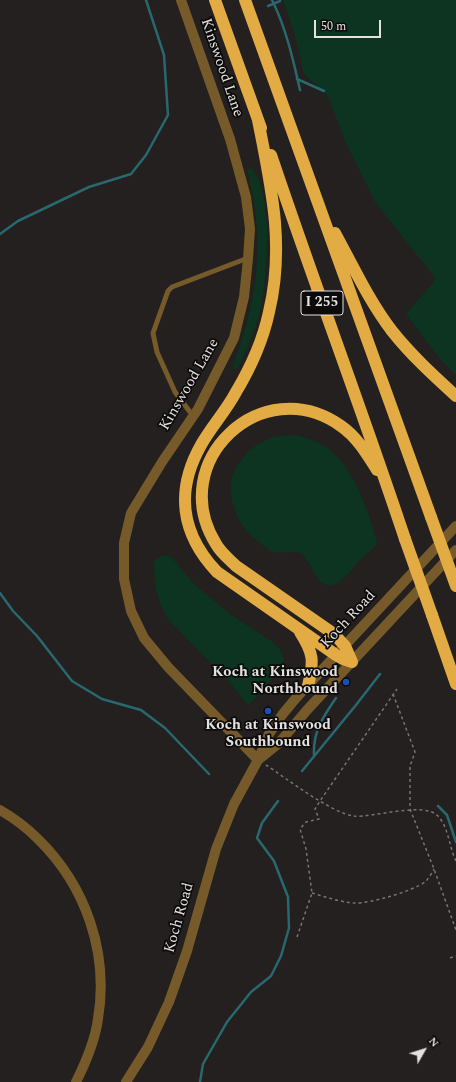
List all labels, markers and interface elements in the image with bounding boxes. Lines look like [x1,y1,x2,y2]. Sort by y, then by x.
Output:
scale bar [316,12,383,38]
street label: Kinswood Lane [196,16,246,120]
text: 50 m [321,17,346,36]
road number: I 255 [301,291,343,315]
street label: Kinswood Lane [156,336,224,434]
street label: Koch Road [318,587,380,653]
place label: Koch at Kinswood Northbound [212,664,338,699]
marker: Koch at Kinswood Northbound [341,677,351,687]
marker: Koch at Kinswood Southbound [263,706,273,716]
place label: Koch at Kinswood Southbound [205,717,331,752]
street label: Koch Road [161,881,199,955]
north arrow [404,1030,444,1070]
text: N [424,1033,443,1051]

